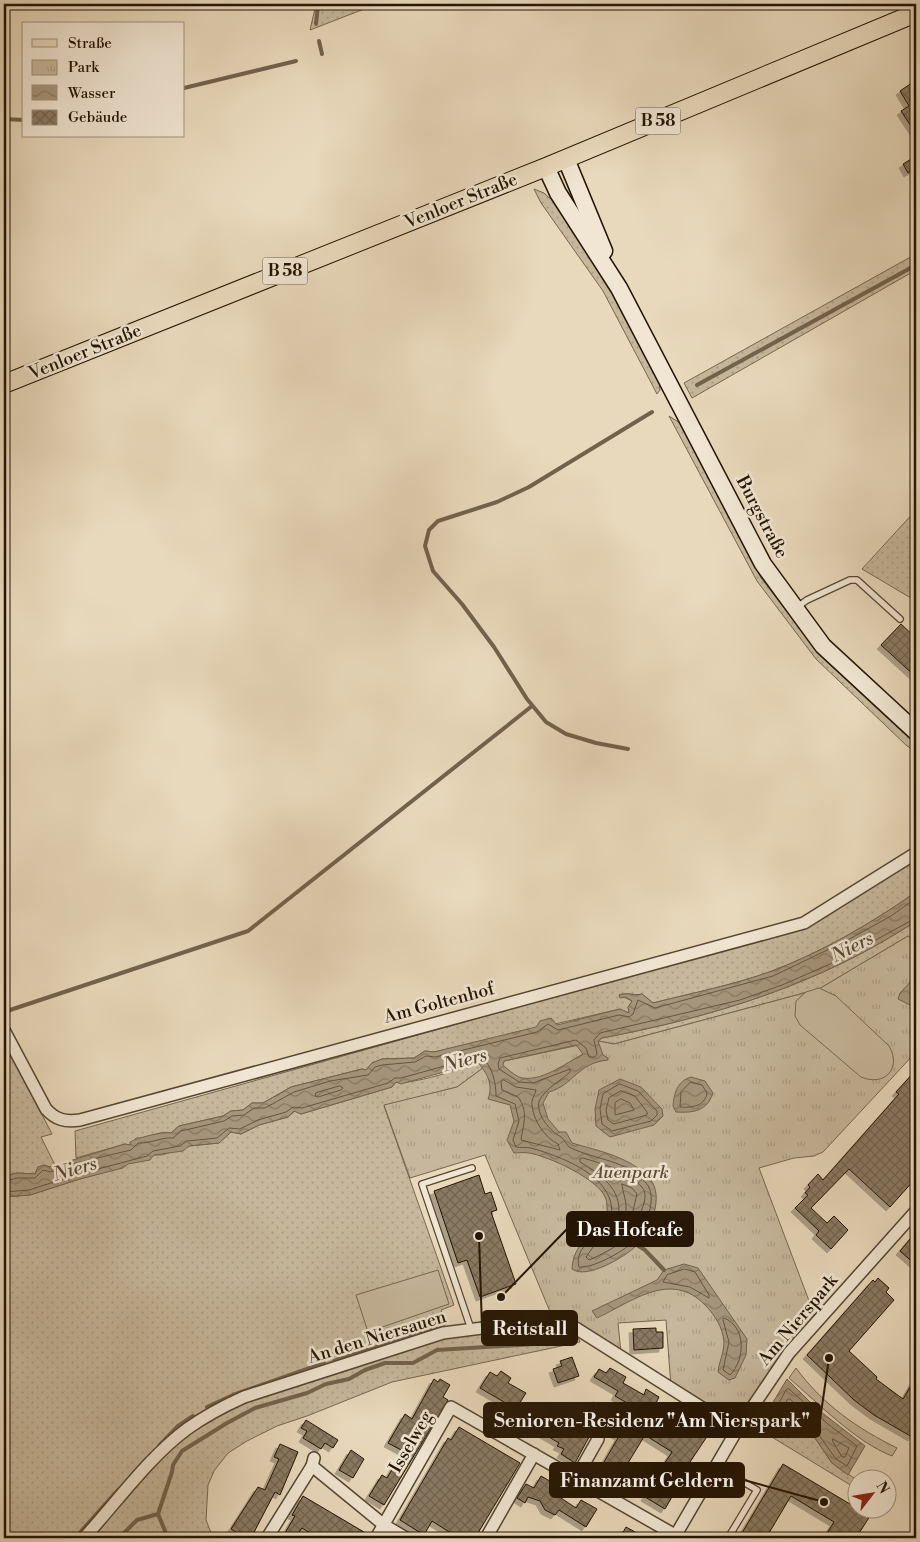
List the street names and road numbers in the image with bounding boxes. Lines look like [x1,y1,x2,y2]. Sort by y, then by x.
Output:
road number: B 58 [636,108,680,134]
street label: Venloer Straße [400,168,521,234]
road number: B 58 [262,258,308,284]
street label: Venloer Straße [24,319,145,385]
street label: Burgstraße [730,471,793,562]
street label: Am Goltenhof [380,977,498,1029]
street label: Am Nierspark [752,1268,844,1371]
street label: An den Niersauen [304,1305,449,1369]
street label: Isselweg [384,1406,438,1477]

